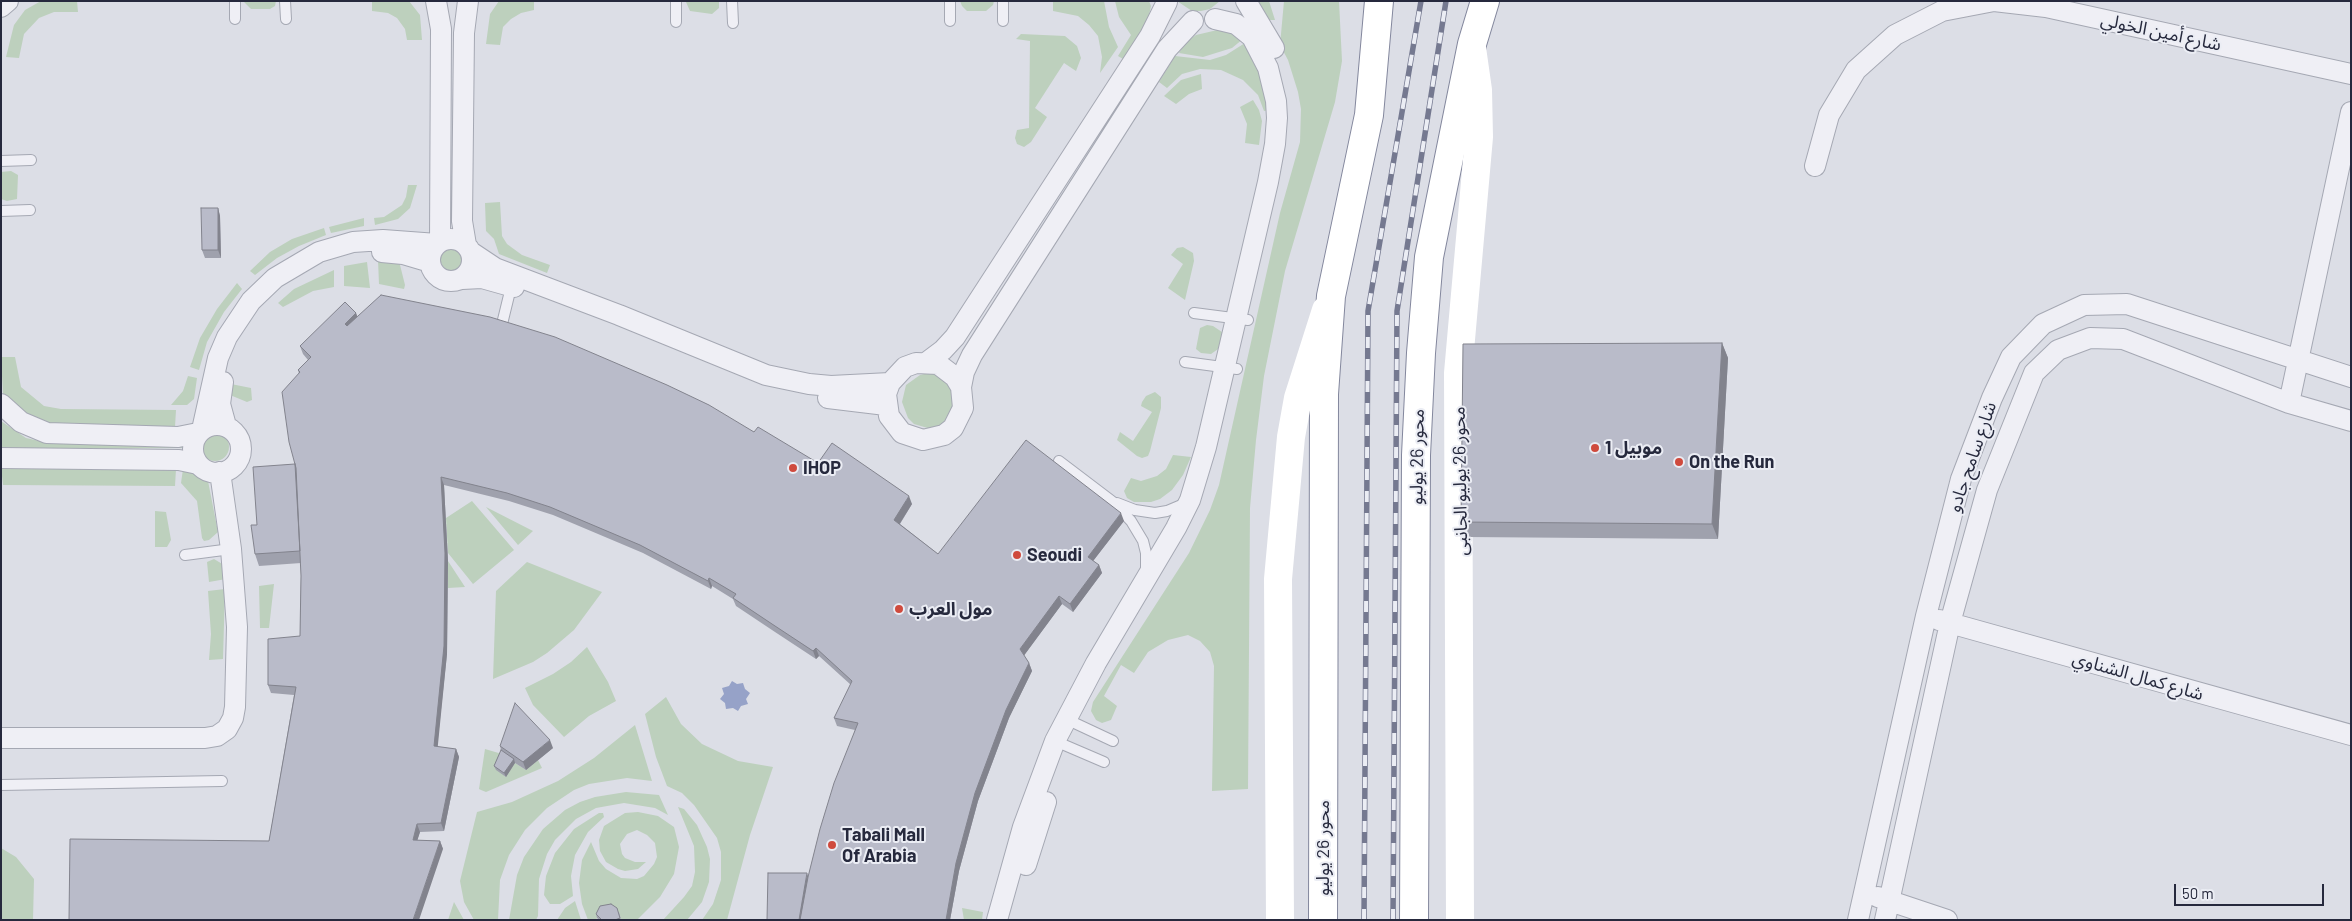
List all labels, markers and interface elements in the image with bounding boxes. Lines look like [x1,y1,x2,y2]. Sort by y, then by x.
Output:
street label: شارع أمين الخولي [2099,9,2223,55]
street label: شارع سامح جادو [1943,399,2001,515]
street label: محور 26 يوليو الجانبى [1448,406,1472,556]
street label: محور 26 يوليو [1405,409,1429,505]
place label: موبيل 1 [1605,437,1662,459]
marker: موبيل 1 [1589,442,1601,454]
place label: On the Run [1689,451,1774,473]
marker: On the Run [1673,456,1685,468]
place label: IHOP [803,457,841,479]
marker: IHOP [787,462,799,474]
place label: Seoudi [1027,544,1082,566]
marker: Seoudi [1011,549,1023,561]
place label: مول العرب [909,598,993,620]
marker: مول العرب [893,603,905,615]
street label: شارع كمال الشناوي [2070,647,2206,705]
street label: محور 26 يوليو [1312,800,1334,896]
place label: Tabali Mall Of Arabia [842,824,925,866]
marker: Tabali Mall Of Arabia [826,839,838,851]
scale bar [2177,874,2327,906]
text: 50 m [2182,884,2214,902]

